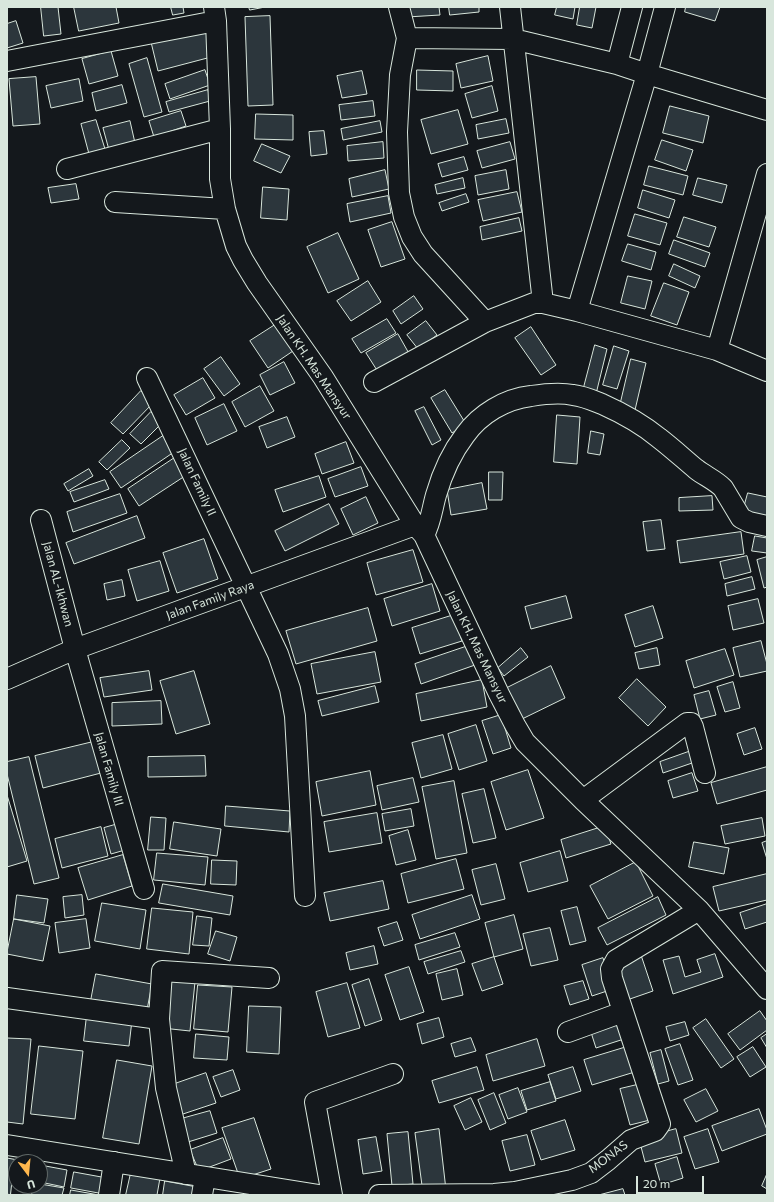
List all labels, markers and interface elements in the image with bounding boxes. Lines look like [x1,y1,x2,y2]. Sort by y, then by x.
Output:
street label: Jalan KH. Mas Mansyur [274,312,354,422]
street label: Jalan Family II [175,446,219,518]
street label: Jalan AL-Ikhwan [40,540,76,628]
street label: Jalan Family Raya [164,577,256,623]
street label: Jalan KH. Mas Mansyur [443,588,511,706]
street label: Jalan Family III [92,730,126,808]
street label: MONAS [586,1138,630,1176]
north arrow [8,1154,48,1194]
scale bar [638,1168,706,1194]
text: 20 m [643,1176,670,1190]
text: U [26,1178,37,1192]

